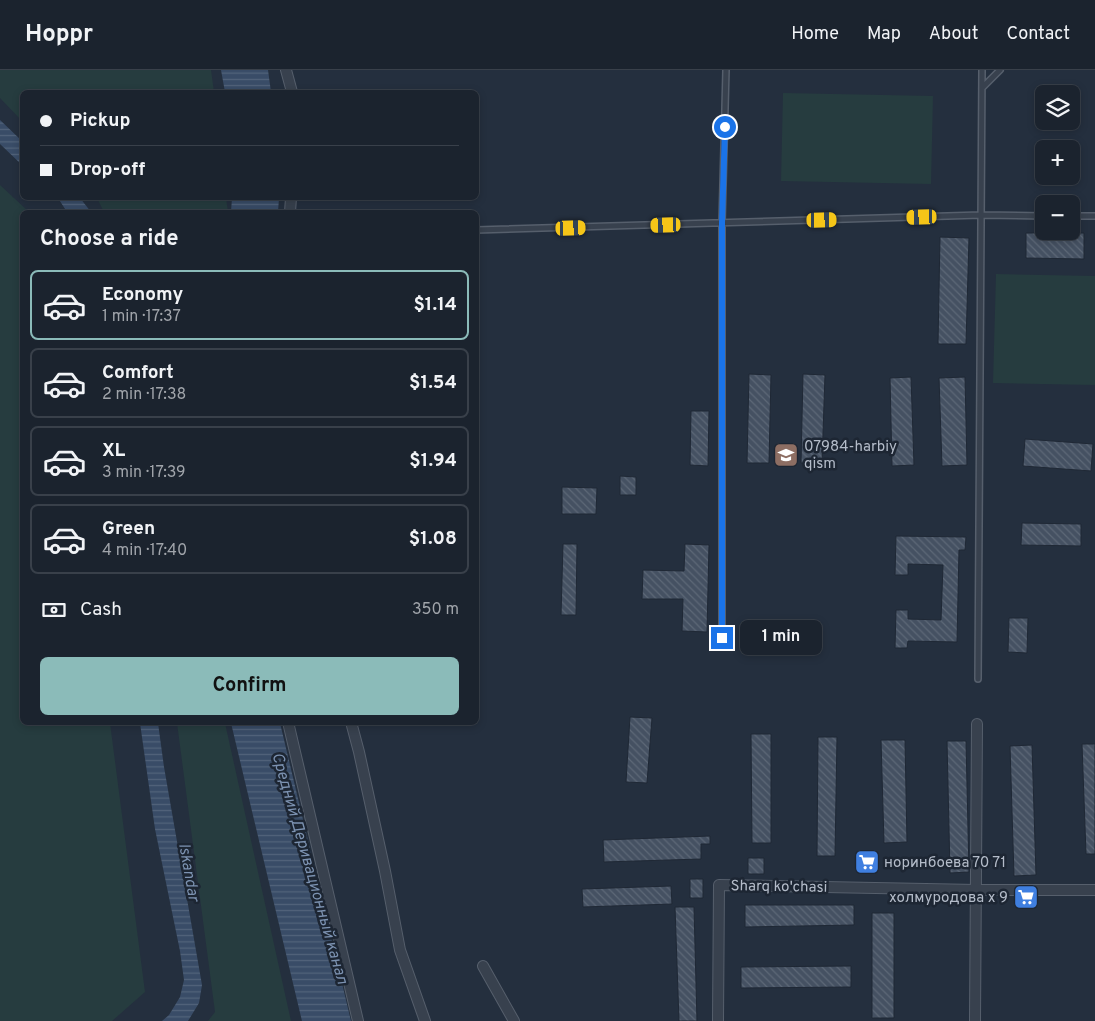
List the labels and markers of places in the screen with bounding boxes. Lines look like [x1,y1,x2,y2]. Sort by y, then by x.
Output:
place label: 07984-harbiy qism [804,438,897,474]
school or university icon: 07984-harbiy qism [773,442,799,468]
supermarket icon: норинбоева 70 71 [854,849,880,875]
place label: норинбоева 70 71 [884,854,1006,873]
supermarket icon: холмуродова х 9 [1013,884,1039,910]
place label: холмуродова х 9 [889,889,1008,908]

